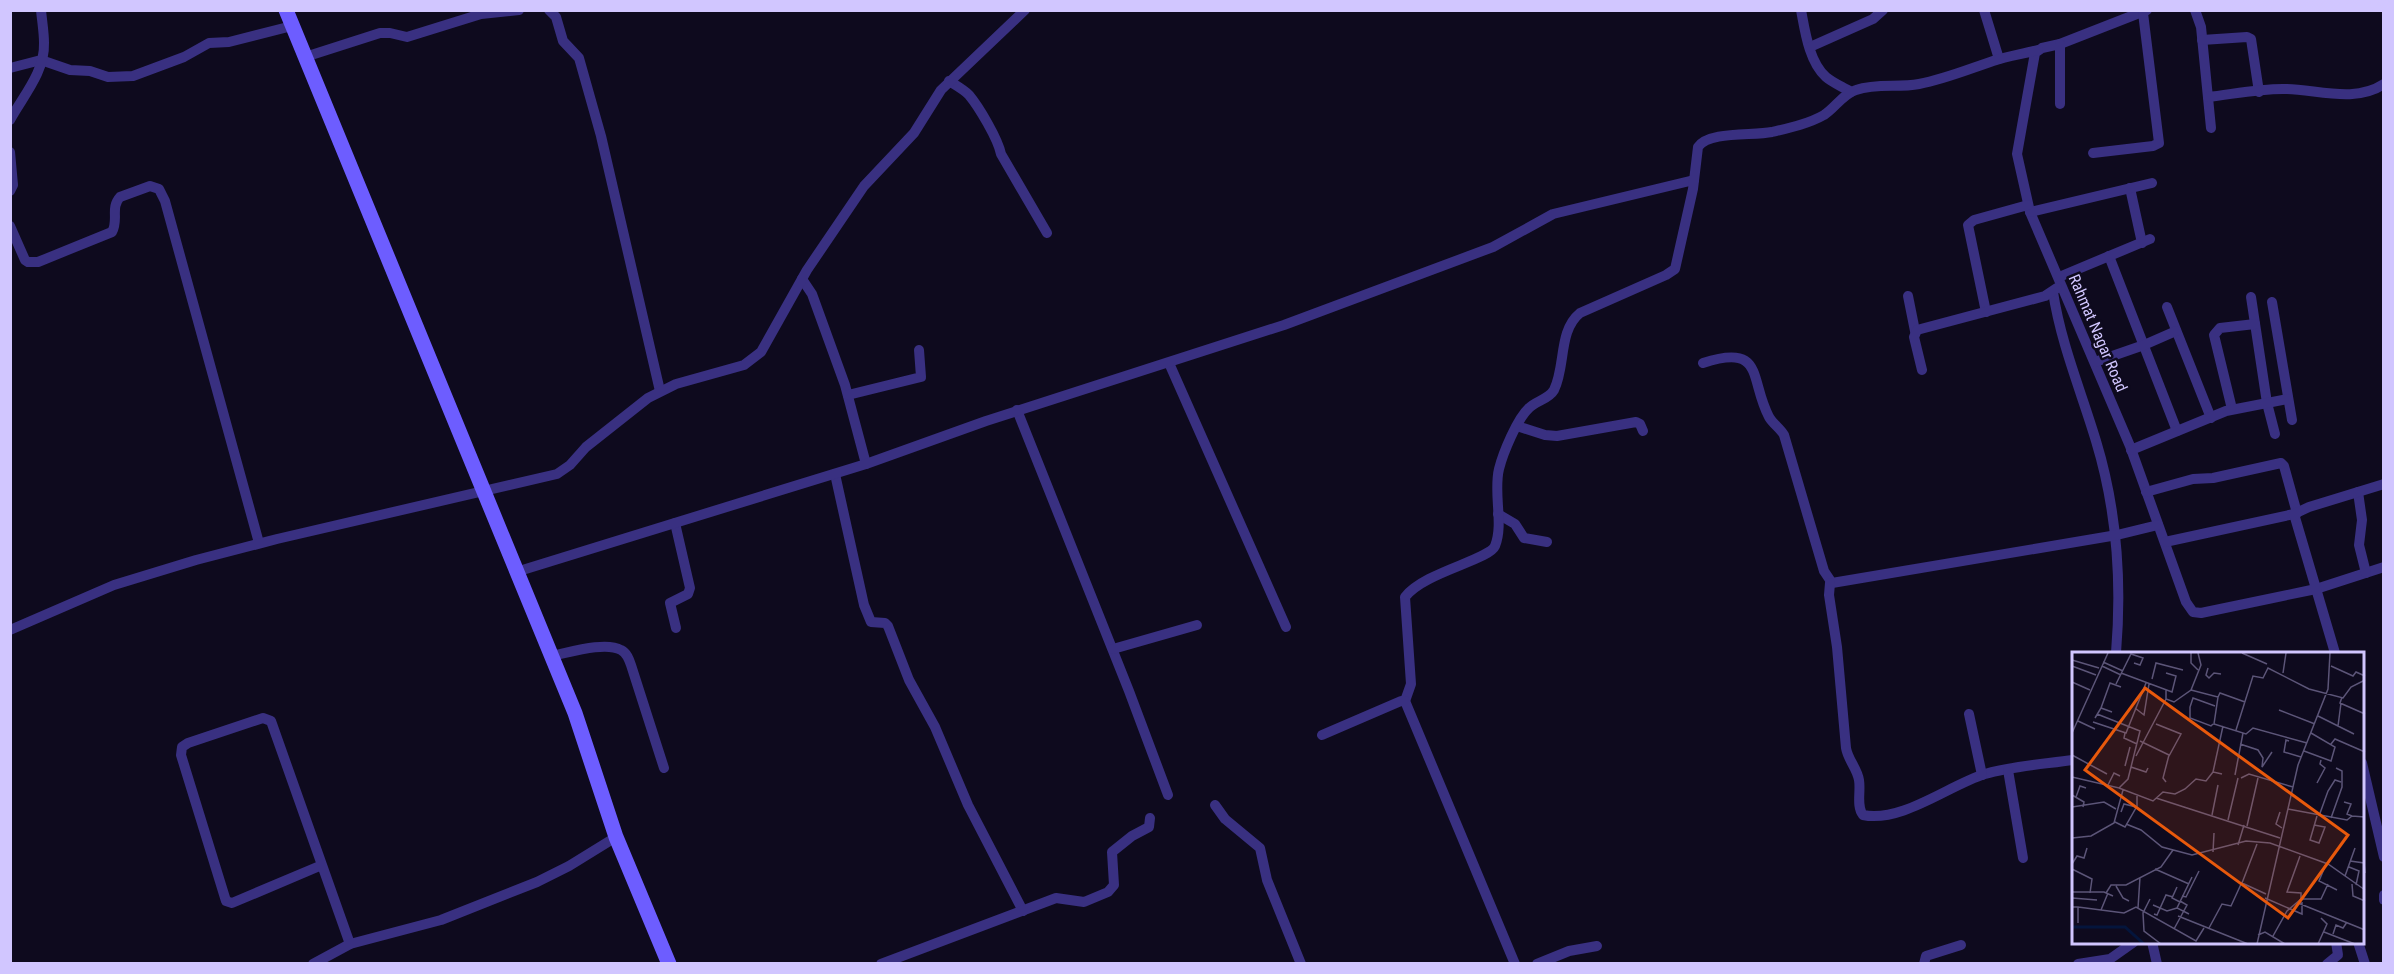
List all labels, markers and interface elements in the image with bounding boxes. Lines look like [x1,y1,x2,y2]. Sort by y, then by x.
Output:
street label: Rahmat Nagar Road [2065,271,2131,395]
inset map [2072,652,2364,944]

